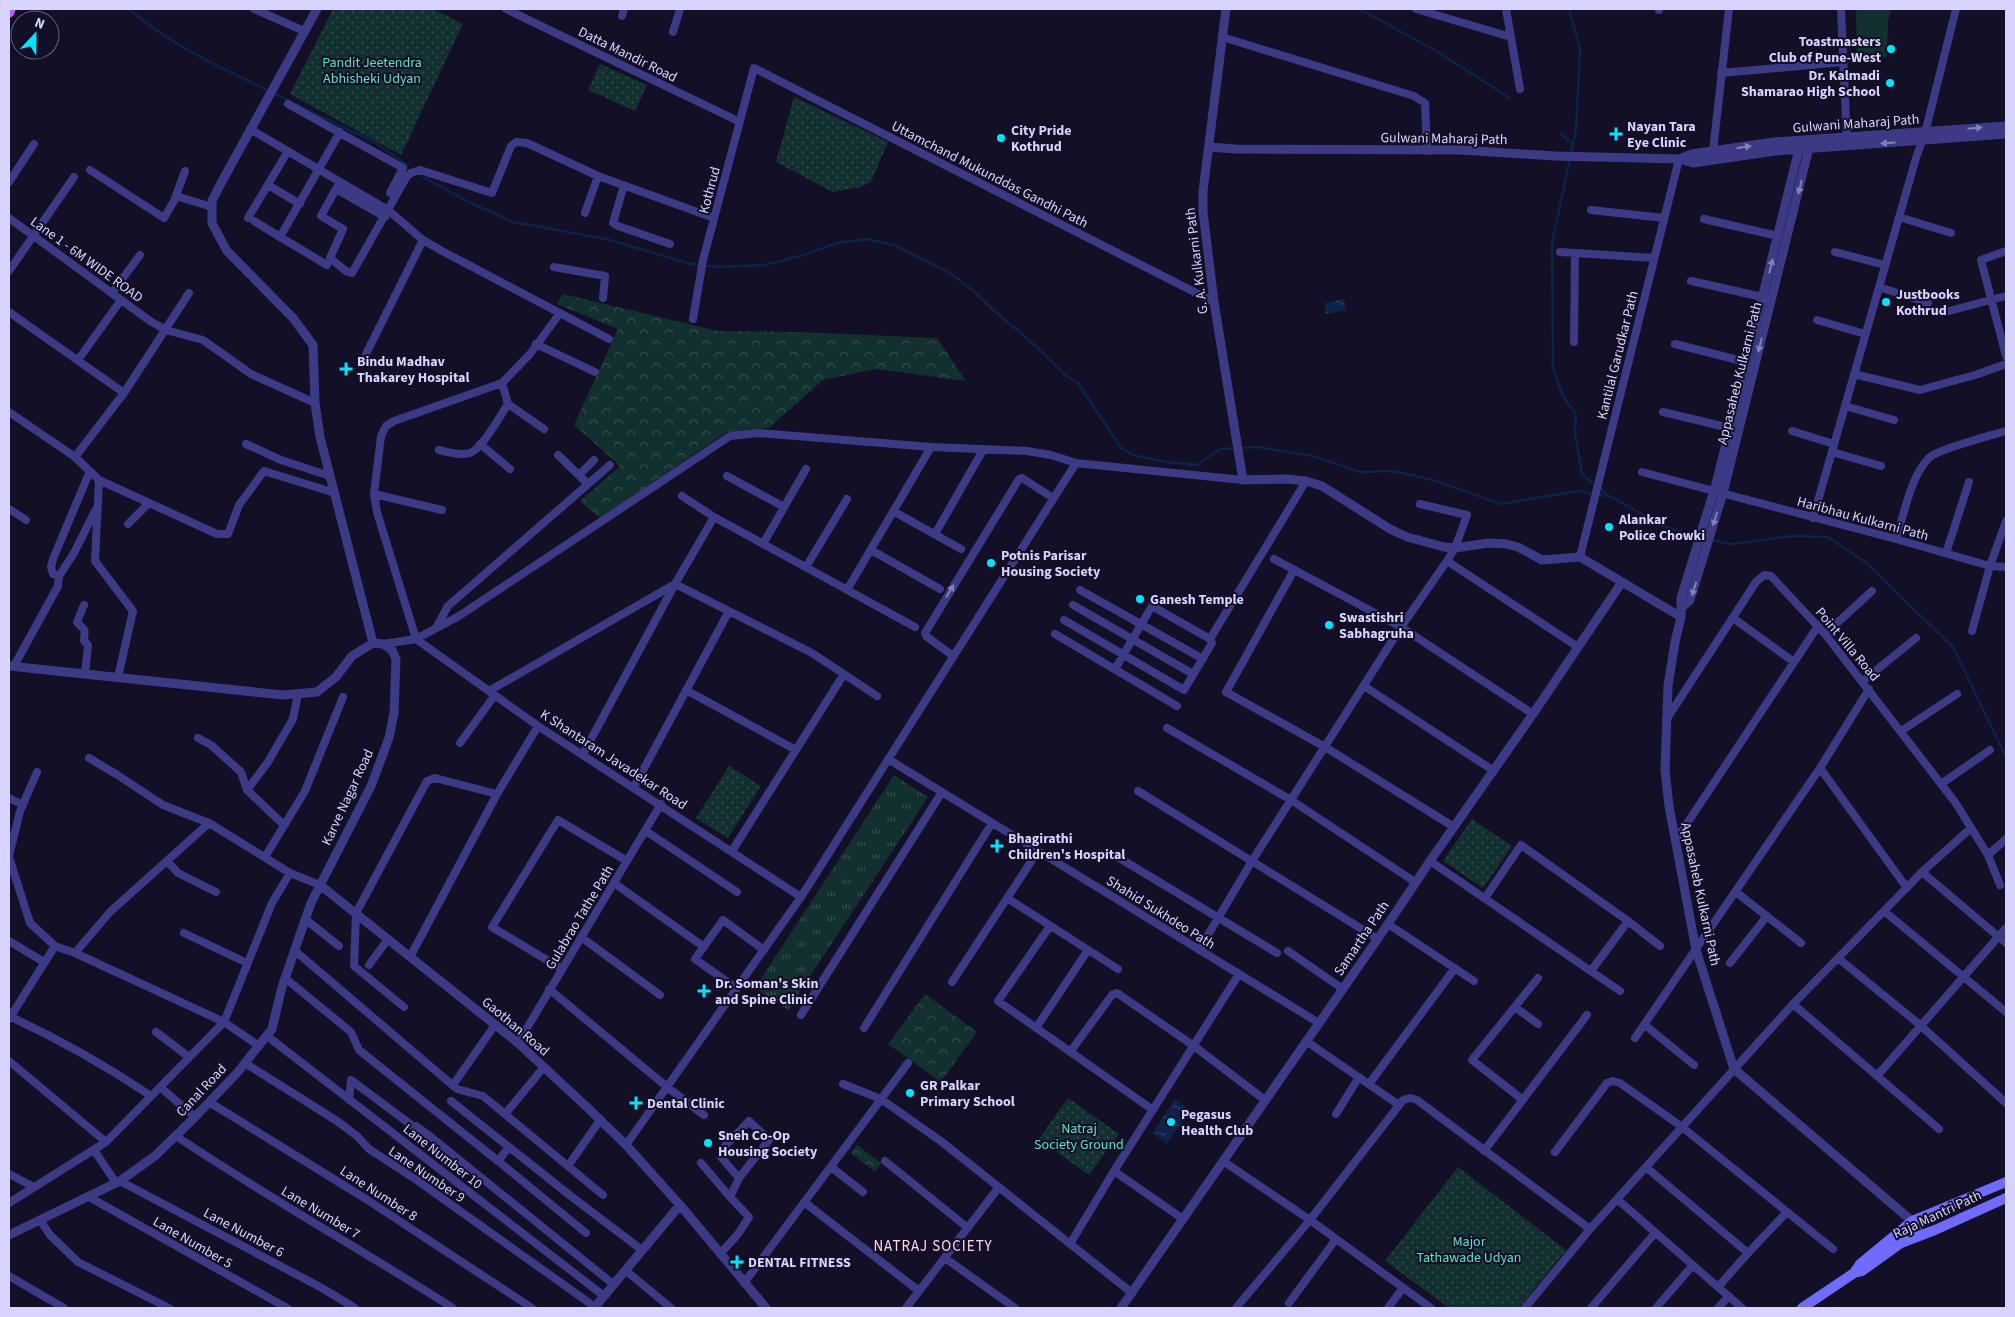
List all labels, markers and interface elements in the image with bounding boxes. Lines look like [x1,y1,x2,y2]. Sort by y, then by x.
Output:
north arrow [10,10,60,60]
text: N [31,13,48,35]
street label: Datta Mandir Road [575,22,680,88]
place label: Toastmasters Club of Pune-West [1769,32,1882,68]
marker: Toastmasters Club of Pune-West [1885,43,1897,55]
park label: Pandit Jeetendra Abhisheki Udyan [322,53,422,89]
place label: Dr. Kalmadi Shamarao High School [1741,66,1880,102]
marker: Dr. Kalmadi Shamarao High School [1884,77,1896,89]
street label: Gulwani Maharaj Path [1792,110,1920,138]
street label: Uttamchand Mukunddas Gandhi Path [888,116,1091,233]
place label: Nayan Tara Eye Clinic [1627,117,1696,153]
place label: City Pride Kothrud [1011,121,1072,157]
one-way arrow [1968,124,1984,132]
marker: Nayan Tara Eye Clinic [1609,127,1623,141]
street label: Gulwani Maharaj Path [1380,128,1508,150]
marker: City Pride Kothrud [995,132,1007,144]
one-way arrow [1880,140,1896,148]
one-way arrow [1736,142,1752,150]
street label: Kothrud [694,165,726,216]
one-way arrow [1796,180,1804,195]
street label: G. A. Kulkarni Path [1181,207,1213,315]
street label: Lane 1 - 6M WIDE ROAD [26,212,147,308]
one-way arrow [1767,258,1775,273]
place label: Justbooks Kothrud [1896,285,1960,321]
street label: Kantilal Garudkar Path [1592,289,1644,422]
marker: Justbooks Kothrud [1880,296,1892,308]
street label: Appasaheb Kulkarni Path [1713,300,1767,447]
one-way arrow [1756,337,1764,352]
place label: Bindu Madhav Thakarey Hospital [357,352,469,388]
marker: Bindu Madhav Thakarey Hospital [339,362,353,376]
street label: Haribhau Kulkarni Path [1795,492,1931,546]
place label: Alankar Police Chowki [1618,510,1705,546]
one-way arrow [1711,512,1719,527]
marker: Alankar Police Chowki [1603,521,1615,533]
place label: Potnis Parisar Housing Society [1001,546,1101,582]
marker: Potnis Parisar Housing Society [985,557,997,569]
one-way arrow [1689,581,1697,596]
one-way arrow [946,585,955,598]
place label: Ganesh Temple [1150,590,1244,610]
marker: Ganesh Temple [1134,593,1146,605]
street label: Point Villa Road [1810,603,1884,686]
place label: Swastishri Sabhagruha [1339,608,1414,644]
marker: Swastishri Sabhagruha [1323,619,1335,631]
street label: K Shantaram Javadekar Road [536,705,691,815]
street label: Karve Nagar Road [317,746,379,849]
street label: Appasaheb Kulkarni Path [1675,821,1725,968]
place label: Bhagirathi Children's Hospital [1008,829,1125,865]
marker: Bhagirathi Children's Hospital [990,839,1004,853]
street label: Gulabrao Tathe Path [541,862,619,973]
street label: Shahid Sukhdeo Path [1102,871,1219,954]
street label: Samartha Path [1329,897,1394,980]
place label: Dr. Soman's Skin and Spine Clinic [715,974,818,1010]
marker: Dr. Soman's Skin and Spine Clinic [697,984,711,998]
street label: Gaothan Road [477,992,554,1061]
street label: Canal Road [172,1060,232,1122]
place label: GR Palkar Primary School [920,1076,1015,1112]
marker: GR Palkar Primary School [904,1087,916,1099]
place label: Dental Clinic [647,1094,725,1114]
marker: Dental Clinic [629,1096,643,1110]
place label: Pegasus Health Club [1181,1105,1253,1141]
marker: Pegasus Health Club [1165,1116,1177,1128]
street label: Lane Number 10 [398,1119,486,1194]
park label: Natraj Society Ground [1034,1119,1124,1155]
place label: Sneh Co-Op Housing Society [718,1126,818,1162]
marker: Sneh Co-Op Housing Society [702,1137,714,1149]
street label: Lane Number 9 [384,1142,469,1208]
street label: Lane Number 8 [336,1161,421,1226]
street label: Lane Number 7 [277,1181,364,1244]
street label: Raja Mantri Path [1890,1186,1985,1244]
street label: Lane Number 6 [200,1203,287,1263]
street label: Lane Number 5 [149,1212,236,1274]
park label: Major Tathawade Udyan [1416,1232,1522,1268]
district label: NATRAJ SOCIETY [873,1236,993,1257]
place label: DENTAL FITNESS [748,1253,851,1273]
marker: DENTAL FITNESS [730,1255,744,1269]

